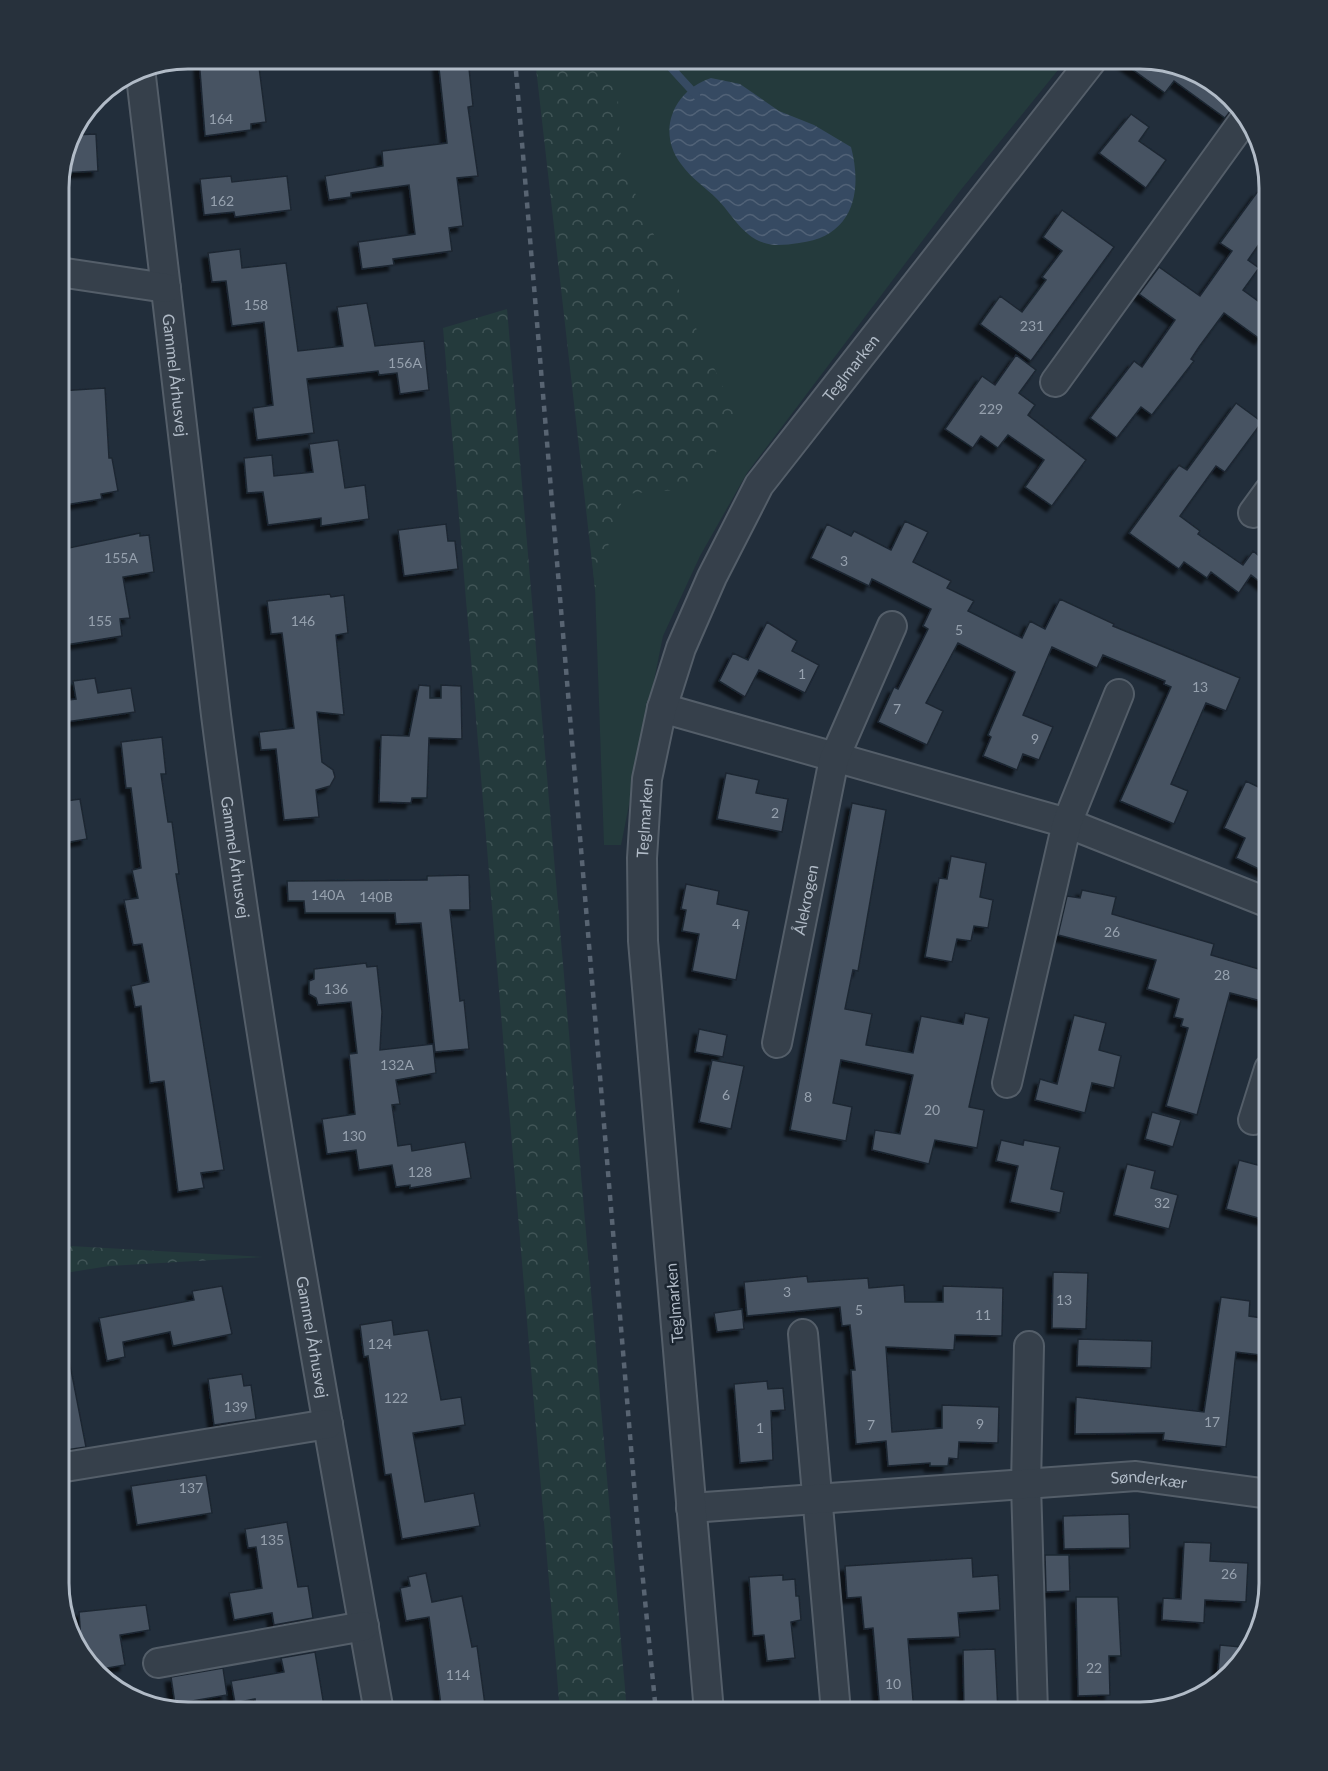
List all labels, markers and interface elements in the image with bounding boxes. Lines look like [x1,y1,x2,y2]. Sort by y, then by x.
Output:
house number: 164 [209,110,233,127]
house number: 162 [210,192,234,209]
house number: 158 [244,296,268,313]
street label: Gammel Århusvej [159,313,192,437]
house number: 231 [1020,317,1044,334]
street label: Teglmarken [818,330,883,405]
house number: 156A [388,354,422,371]
house number: 229 [979,400,1003,417]
house number: 155A [104,549,138,566]
house number: 3 [840,552,848,569]
house number: 155 [88,612,112,629]
house number: 146 [291,612,315,629]
house number: 5 [955,621,963,638]
house number: 1 [798,665,806,682]
house number: 13 [1192,678,1208,695]
house number: 7 [893,700,901,717]
house number: 9 [1031,730,1039,747]
street label: Teglmarken [632,777,656,858]
street label: Gammel Århusvej [218,795,254,920]
house number: 2 [771,804,779,821]
street label: Ålekrogen [789,863,822,937]
house number: 140A [311,886,345,903]
house number: 140B [359,888,393,905]
house number: 4 [732,915,740,932]
house number: 26 [1104,923,1120,940]
house number: 28 [1214,966,1230,983]
house number: 136 [324,980,348,997]
house number: 132A [380,1056,414,1073]
house number: 6 [722,1086,730,1103]
house number: 8 [804,1088,812,1105]
house number: 20 [924,1101,940,1118]
house number: 130 [342,1127,366,1144]
house number: 128 [408,1163,432,1180]
house number: 32 [1154,1194,1170,1211]
street label: Teglmarken [661,1262,686,1344]
street label: Gammel Århusvej [293,1275,333,1399]
house number: 3 [783,1283,791,1300]
house number: 13 [1056,1291,1072,1308]
house number: 5 [855,1301,863,1318]
house number: 11 [975,1306,991,1323]
house number: 124 [368,1335,392,1352]
house number: 122 [384,1389,408,1406]
house number: 139 [224,1398,248,1415]
house number: 17 [1204,1413,1220,1430]
house number: 9 [976,1415,984,1432]
house number: 7 [867,1416,875,1433]
house number: 1 [756,1419,764,1436]
street label: Sønderkær [1110,1466,1188,1492]
house number: 137 [179,1479,203,1496]
house number: 135 [260,1531,284,1548]
house number: 26 [1221,1565,1237,1582]
house number: 22 [1086,1659,1102,1676]
house number: 114 [446,1666,470,1683]
house number: 10 [885,1675,901,1692]

